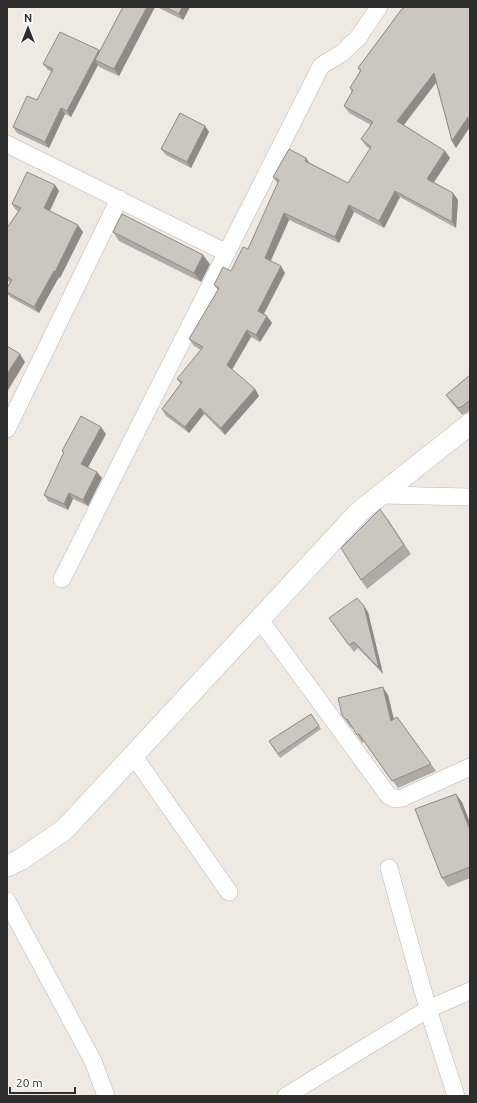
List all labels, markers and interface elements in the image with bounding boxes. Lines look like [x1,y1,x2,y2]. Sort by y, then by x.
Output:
north arrow [8,8,48,48]
text: N [24,12,32,24]
scale bar [10,1069,75,1095]
text: 20 m [16,1076,43,1089]

